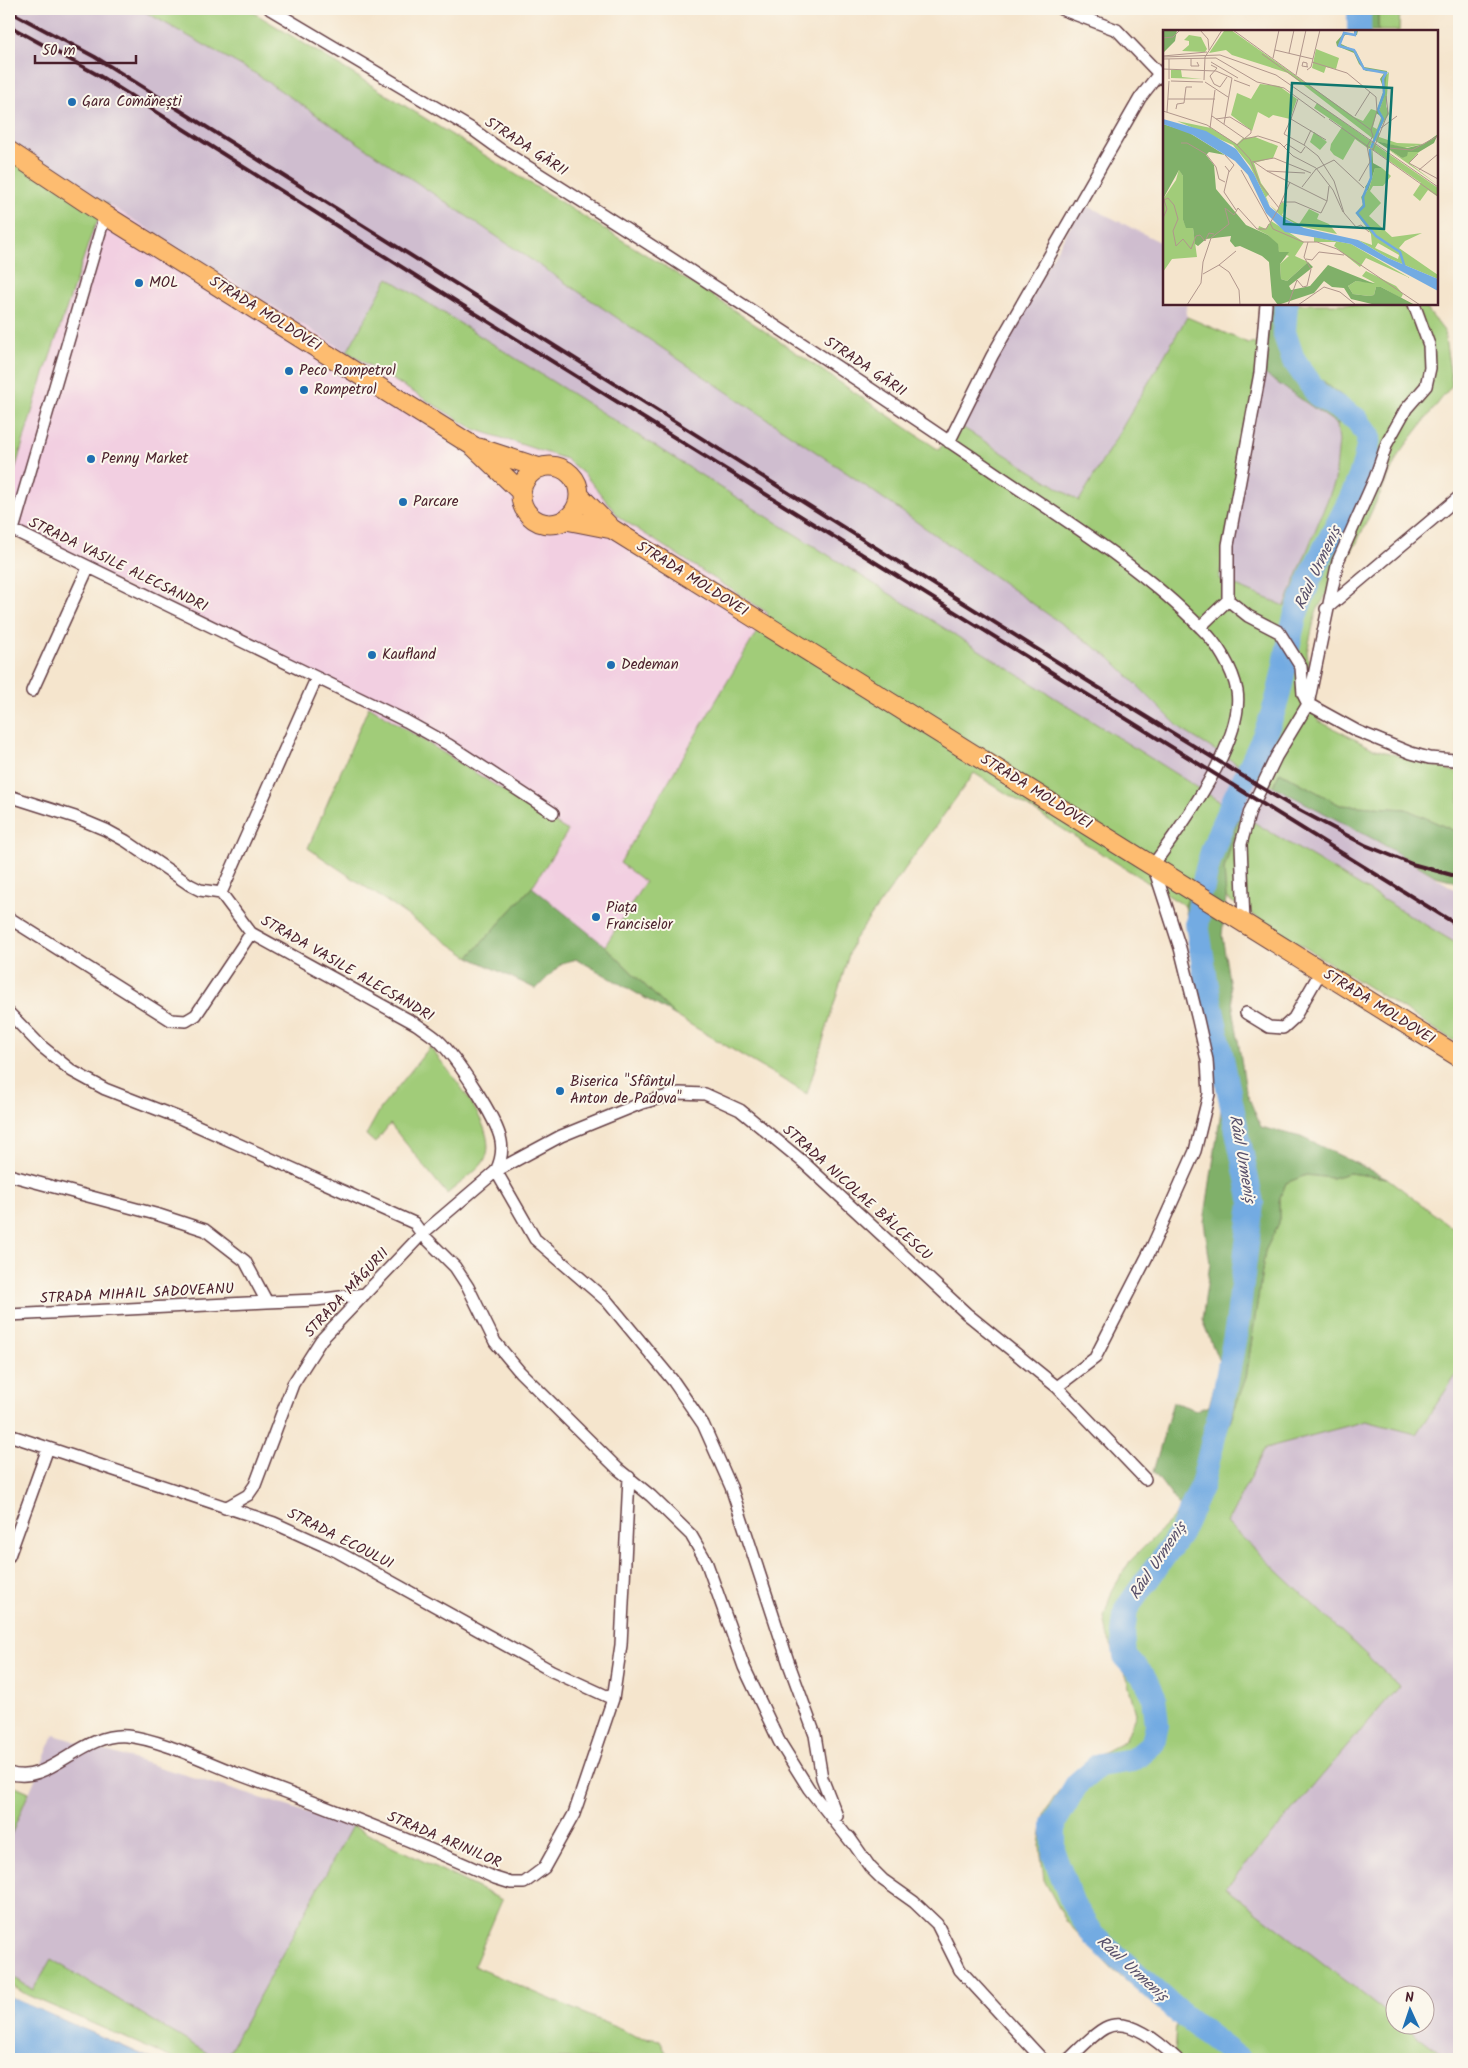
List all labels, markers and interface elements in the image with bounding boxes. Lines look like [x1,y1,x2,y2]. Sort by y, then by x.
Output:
inset map [1163,30,1438,305]
scale bar [35,32,136,64]
text: 50 m [42,39,76,63]
place label: Gara Comănești [82,90,183,114]
marker: Gara Comănești [66,96,78,108]
street label: STRADA GĂRII [480,111,573,183]
street label: STRADA MOLDOVEI [204,270,326,358]
place label: MOL [149,271,178,295]
marker: MOL [133,277,145,289]
street label: STRADA GĂRII [819,330,911,404]
place label: Peco Rompetrol [299,359,396,383]
marker: Peco Rompetrol [283,365,295,377]
place label: Rompetrol [314,378,377,402]
marker: Rompetrol [298,384,310,396]
place label: Penny Market [101,447,189,471]
marker: Penny Market [85,453,97,465]
place label: Parcare [413,490,459,514]
marker: Parcare [397,496,409,508]
street label: STRADA VASILE ALECSANDRI [24,511,212,619]
water label: Râul Urmeniș [1288,520,1349,614]
street label: STRADA MOLDOVEI [631,535,753,623]
place label: Kaufland [382,643,436,667]
marker: Kaufland [366,649,378,661]
place label: Dedeman [621,653,679,677]
marker: Dedeman [605,659,617,671]
street label: STRADA MOLDOVEI [975,748,1097,836]
place label: Piața Franciselor [606,896,674,937]
street label: STRADA VASILE ALECSANDRI [256,909,439,1029]
marker: Piața Franciselor [590,911,602,923]
street label: STRADA MOLDOVEI [1318,963,1440,1051]
place label: Biserica "Sfântul Anton de Padova" [570,1070,682,1111]
marker: Biserica "Sfântul Anton de Padova" [554,1085,566,1097]
water label: Râul Urmeniș [1222,1113,1262,1207]
street label: STRADA NICOLAE BĂLCESCU [777,1119,937,1267]
street label: STRADA MĂGURII [299,1242,396,1344]
street label: STRADA MIHAIL SADOVEANU [39,1277,235,1311]
street label: STRADA ECOULUI [283,1502,398,1576]
water label: Râul Urmeniș [1123,1515,1194,1605]
street label: STRADA ARINILOR [383,1805,505,1875]
water label: Râul Urmeniș [1091,1930,1175,2009]
north arrow [1386,1986,1436,2036]
text: N [1404,1987,1415,2009]

